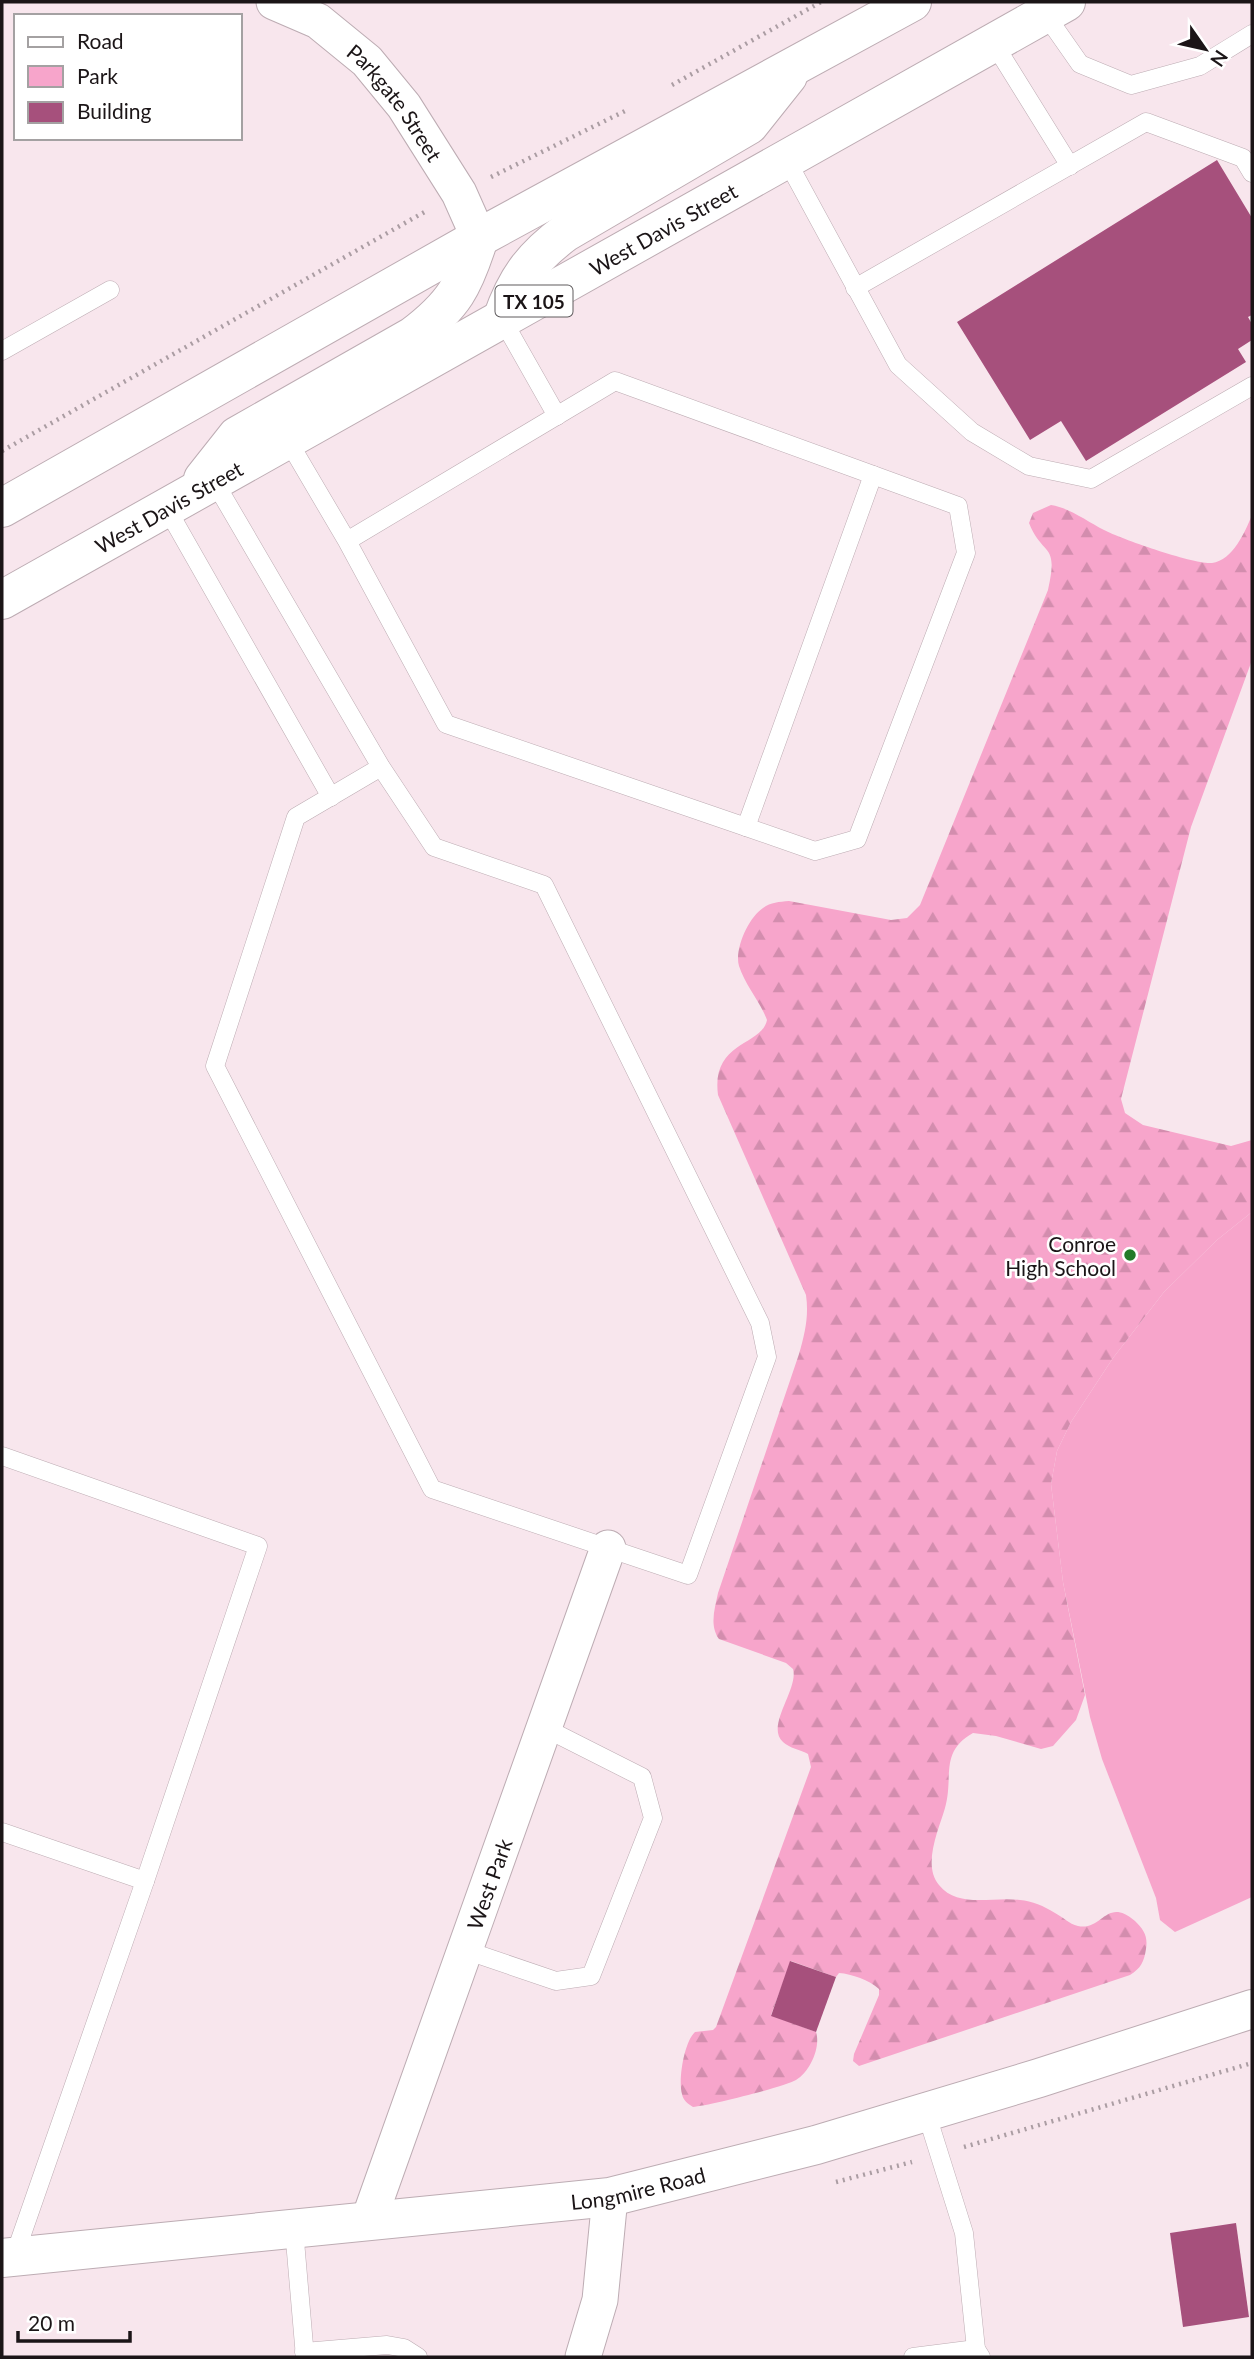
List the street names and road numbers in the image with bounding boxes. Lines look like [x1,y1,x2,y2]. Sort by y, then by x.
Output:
street label: Parkgate Street [343,38,448,166]
street label: West Davis Street [585,177,741,280]
road number: TX 105 [496,286,572,316]
street label: West Davis Street [90,455,247,558]
street label: West Park [461,1835,516,1933]
street label: Longmire Road [569,2161,708,2213]

